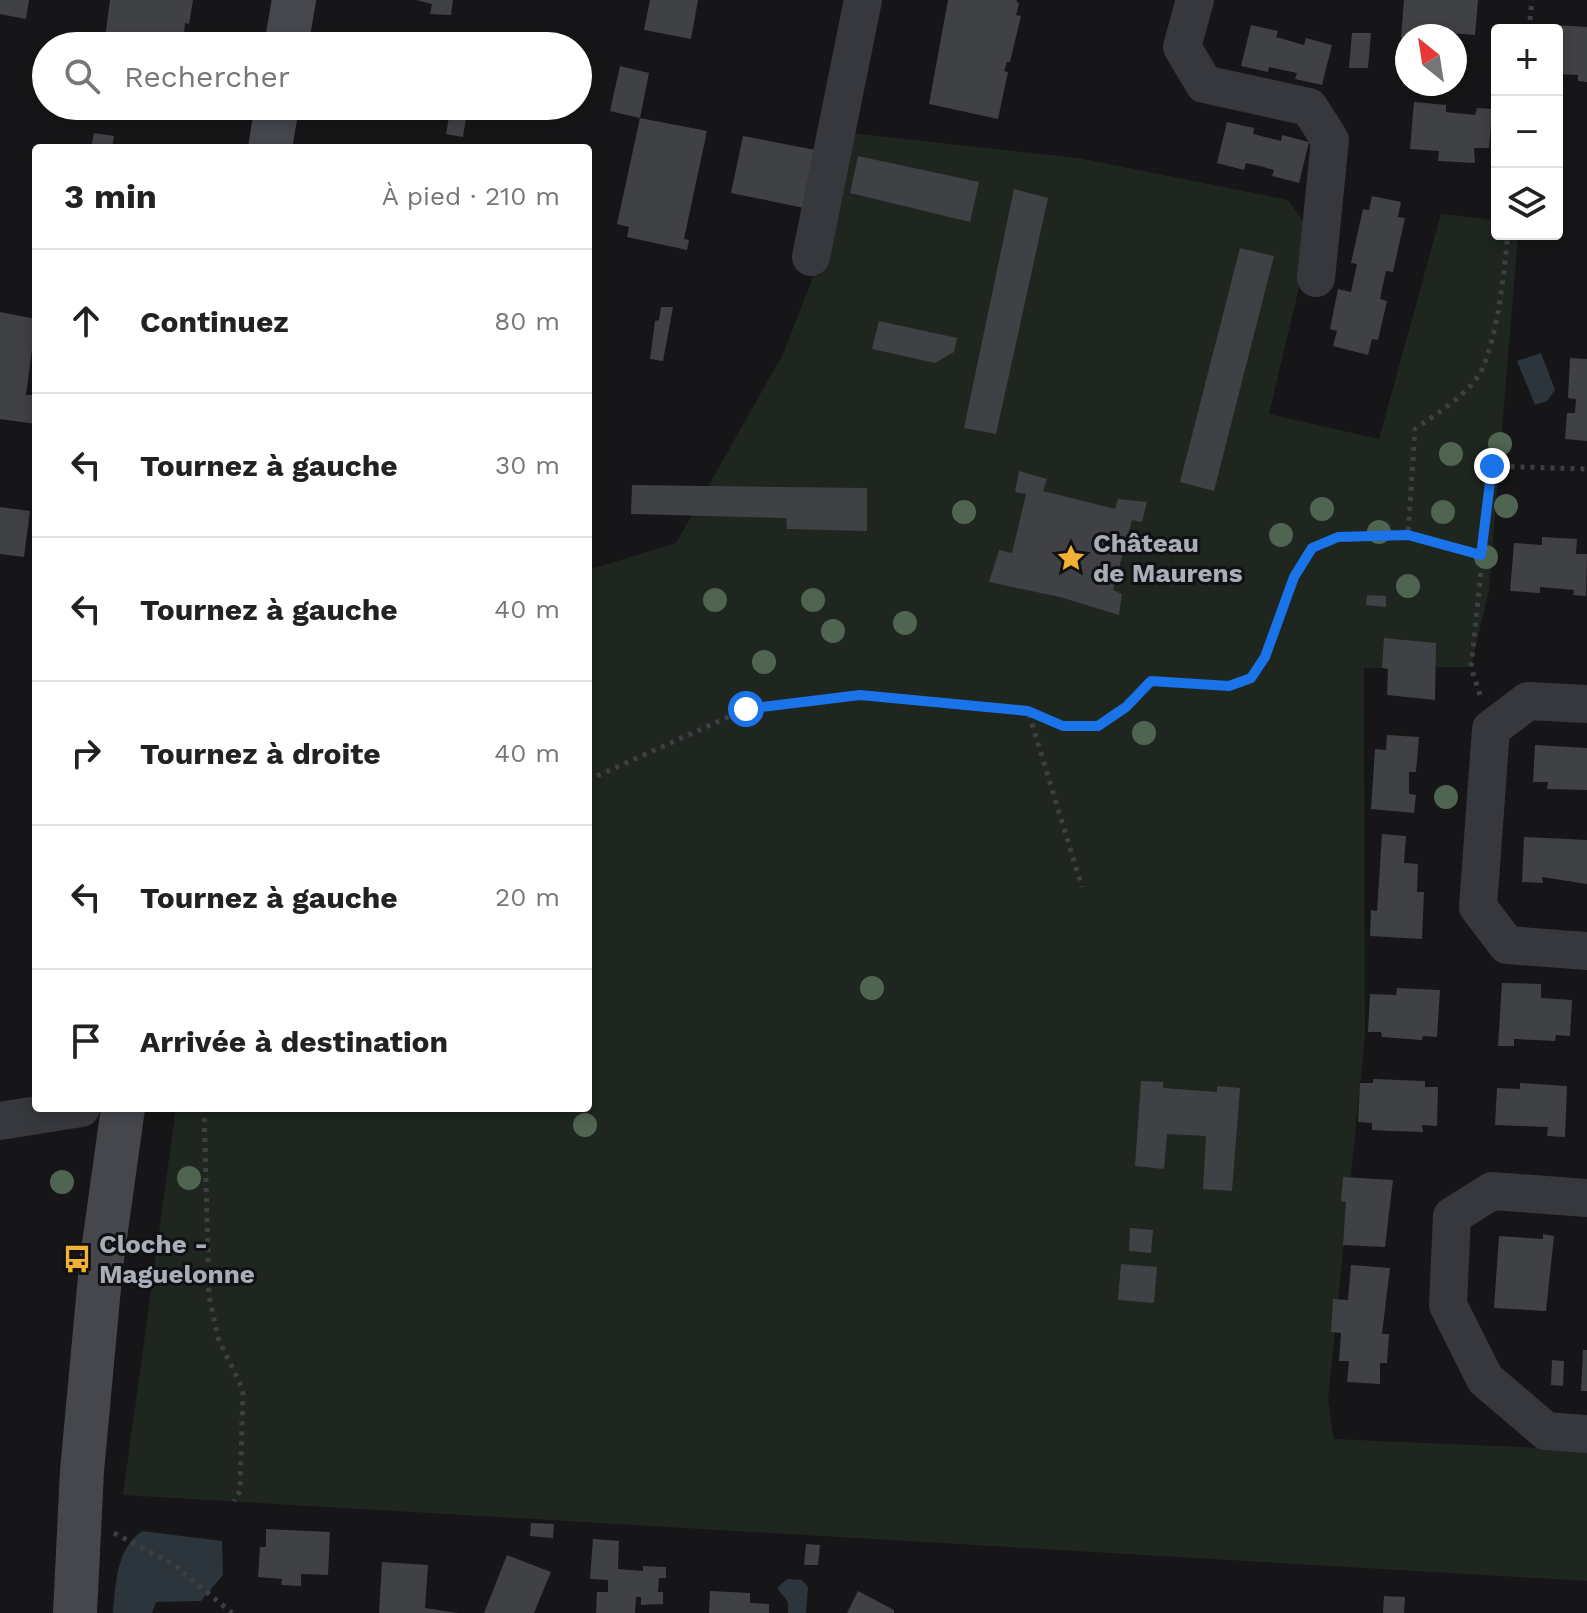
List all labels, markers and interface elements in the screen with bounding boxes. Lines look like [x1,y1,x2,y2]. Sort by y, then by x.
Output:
north arrow [1395,24,1467,96]
map controls [1491,24,1563,240]
button: + [1491,24,1563,96]
search box [32,32,592,120]
icon: search [60,54,104,98]
text: Rechercher [124,59,290,94]
button: − [1491,96,1563,168]
button: layers [1491,168,1563,240]
text: 3 min [64,176,157,216]
text: À pied · 210 m [382,181,560,211]
icon: ahead [64,299,108,343]
text: Continuez [140,304,289,339]
text: 80 m [494,306,560,336]
icon: left [64,443,108,487]
text: Tournez à gauche [140,448,398,483]
route end [1474,448,1510,484]
text: 30 m [495,450,560,480]
place label: Château de Maurens [1093,528,1243,588]
place icon: Château de Maurens [1056,543,1086,573]
icon: left [64,587,108,631]
text: Tournez à gauche [140,592,398,627]
text: 40 m [494,594,560,624]
route start [728,691,764,727]
icon: right [64,731,108,775]
text: Tournez à droite [140,736,381,771]
text: 40 m [494,738,560,768]
icon: left [64,875,108,919]
text: Tournez à gauche [140,880,398,915]
text: 20 m [495,882,560,912]
icon: arrive [64,1019,108,1063]
text: Arrivée à destination [140,1024,448,1059]
place label: Cloche - Maguelonne [99,1229,255,1289]
bus stop icon: Cloche - Maguelonne [62,1244,92,1274]

